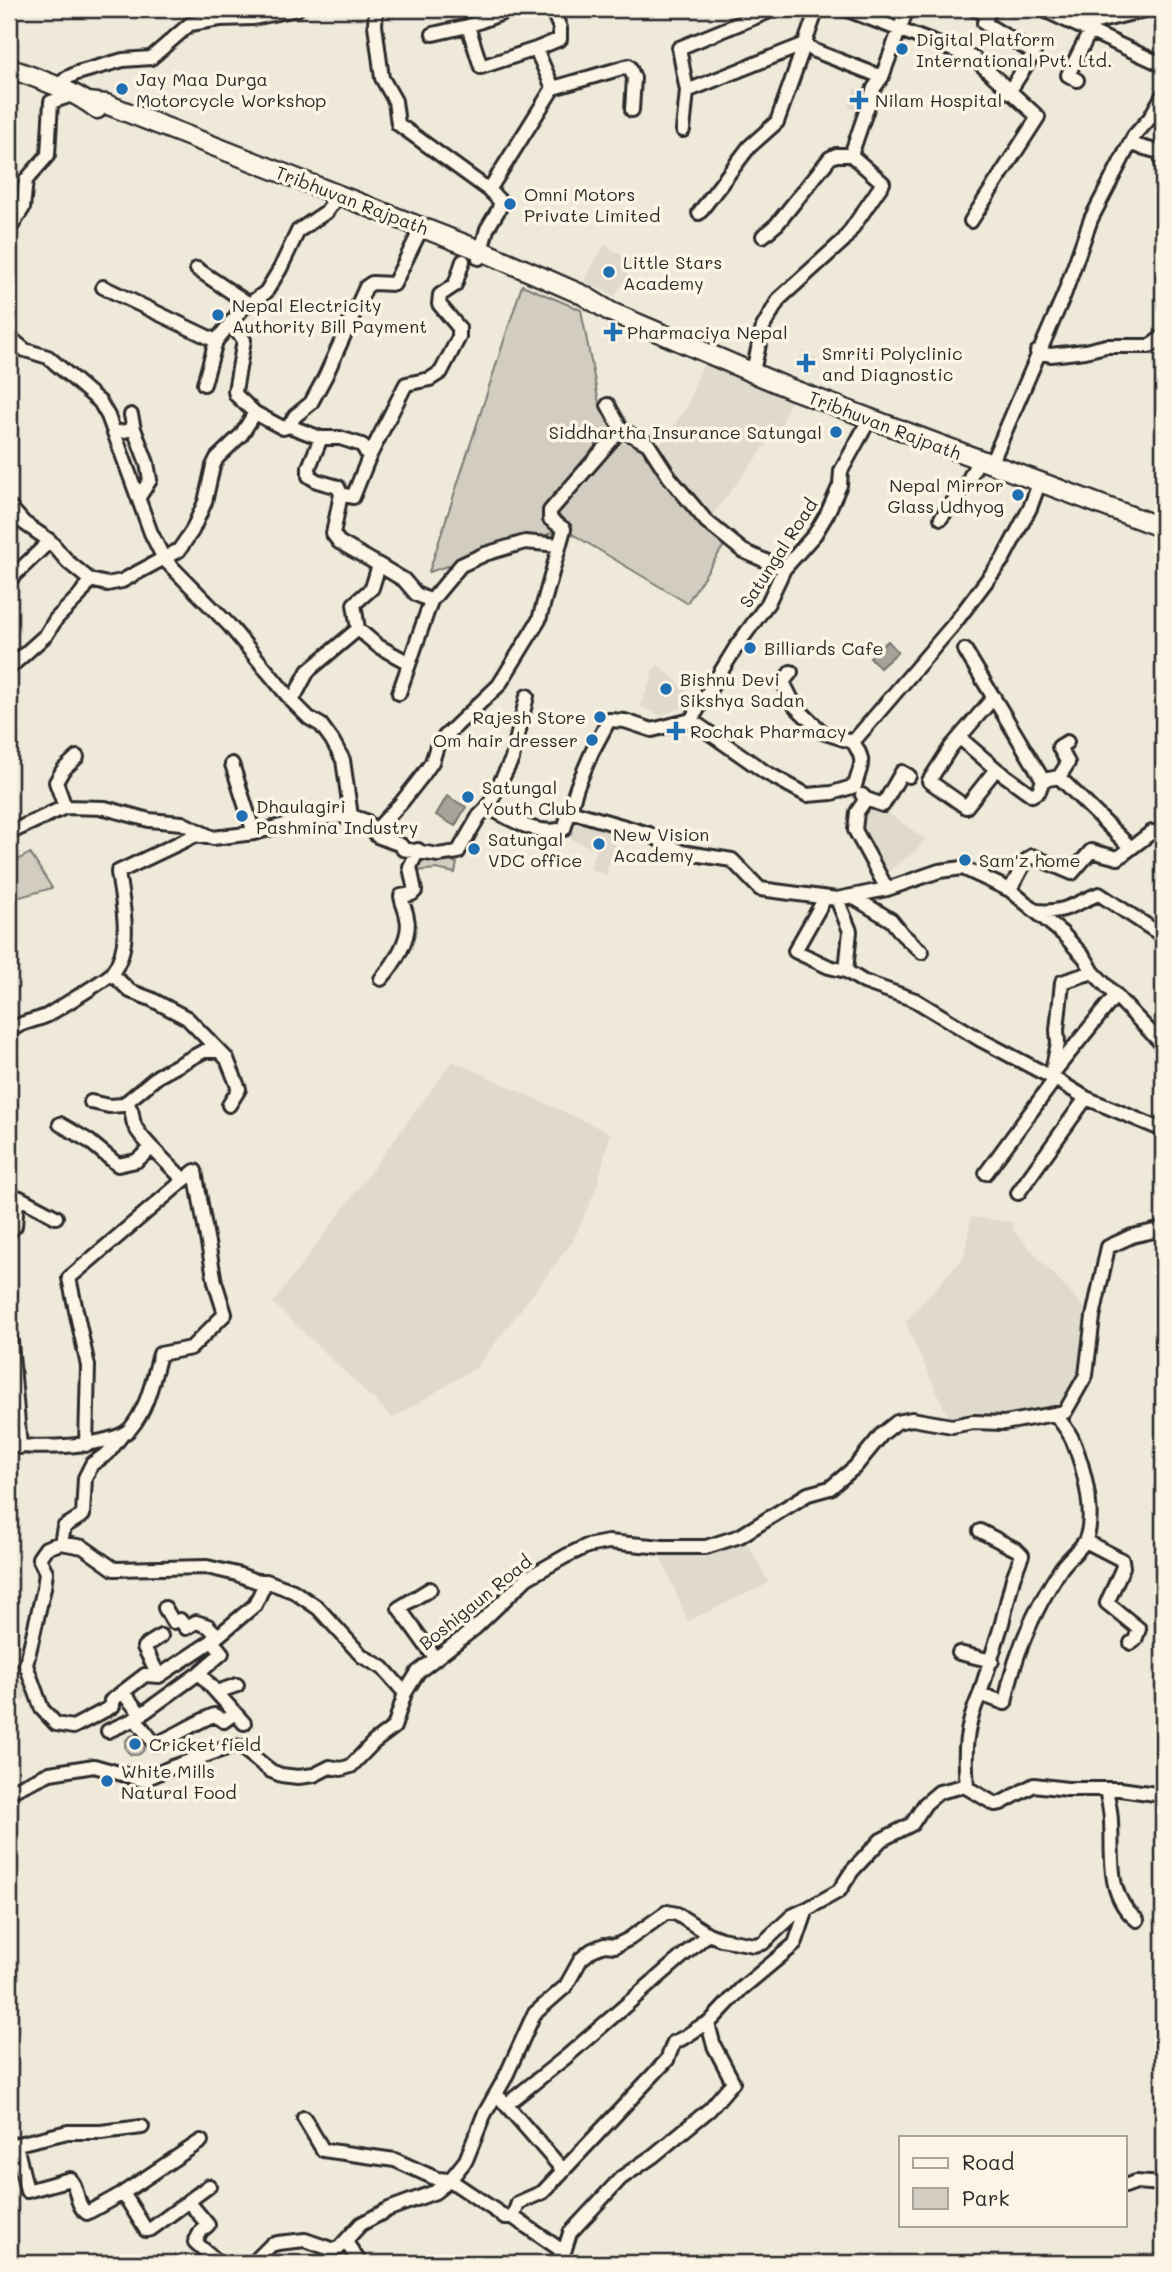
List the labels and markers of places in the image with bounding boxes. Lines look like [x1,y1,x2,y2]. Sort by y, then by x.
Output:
place label: Digital Platform International Pvt. Ltd. [916,27,1112,72]
marker: Digital Platform International Pvt. Ltd. [894,41,910,57]
place label: Jay Maa Durga Motorcycle Workshop [136,67,326,112]
marker: Jay Maa Durga Motorcycle Workshop [114,81,130,97]
place label: Nilam Hospital [875,88,1002,112]
marker: Nilam Hospital [849,90,869,110]
place label: Omni Motors Private Limited [524,182,660,227]
marker: Omni Motors Private Limited [502,196,518,212]
place label: Little Stars Academy [623,250,722,295]
marker: Little Stars Academy [601,264,617,280]
place label: Nepal Electricity Authority Bill Payment [232,293,427,338]
marker: Nepal Electricity Authority Bill Payment [210,307,226,323]
place label: Pharmaciya Nepal [627,320,788,344]
marker: Pharmaciya Nepal [605,324,621,340]
place label: Smriti Polyclinic and Diagnostic [822,341,962,386]
marker: Smriti Polyclinic and Diagnostic [796,353,816,373]
place label: Siddhartha Insurance Satungal [549,420,822,444]
marker: Siddhartha Insurance Satungal [828,424,844,440]
place label: Nepal Mirror Glass Udhyog [888,473,1004,518]
marker: Nepal Mirror Glass Udhyog [1010,487,1026,503]
place label: Billiards Cafe [764,636,884,660]
marker: Billiards Cafe [742,640,758,656]
place label: Bishnu Devi Sikshya Sadan [680,667,804,712]
marker: Bishnu Devi Sikshya Sadan [658,681,674,697]
place label: Rajesh Store [472,705,586,729]
marker: Rajesh Store [592,709,608,725]
place label: Rochak Pharmacy [690,719,846,743]
marker: Rochak Pharmacy [668,723,684,739]
place label: Om hair dresser [433,728,578,752]
marker: Om hair dresser [584,732,600,748]
place label: Satungal Youth Club [482,775,577,820]
marker: Satungal Youth Club [460,789,476,805]
place label: Dhaulagiri Pashmina Industry [256,794,418,839]
marker: Dhaulagiri Pashmina Industry [234,808,250,824]
place label: New Vision Academy [613,822,709,867]
place label: Satungal VDC office [488,827,582,872]
marker: New Vision Academy [591,836,607,852]
marker: Satungal VDC office [466,841,482,857]
place label: Sam'z home [979,848,1081,872]
marker: Sam'z home [957,852,973,868]
place label: Cricket field [149,1732,261,1756]
marker: Cricket field [127,1736,143,1752]
place label: White Mills Natural Food [121,1759,237,1804]
marker: White Mills Natural Food [99,1773,115,1789]

